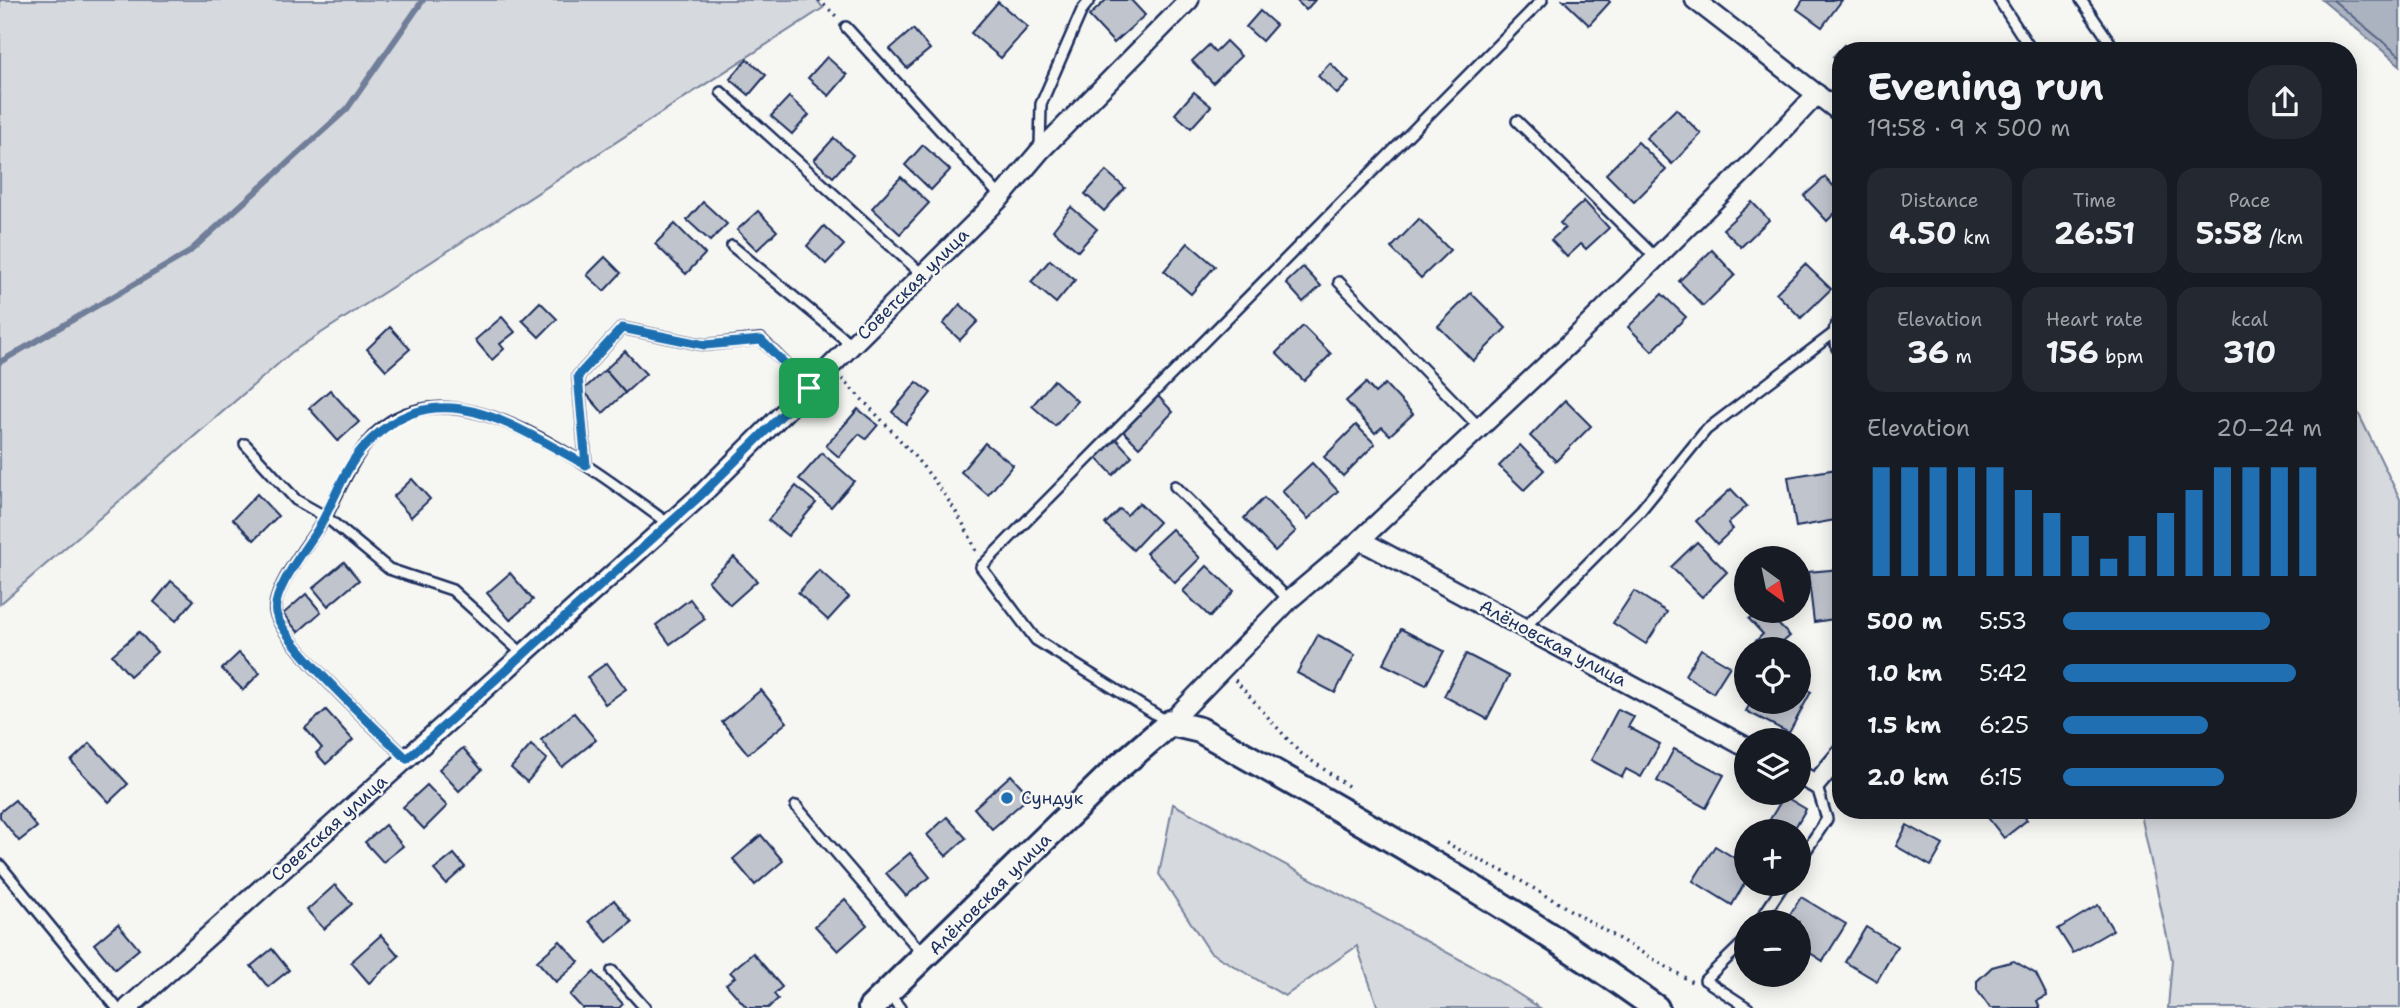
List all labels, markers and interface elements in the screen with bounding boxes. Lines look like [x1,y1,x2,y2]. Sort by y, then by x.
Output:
text: Evening run [1867,61,2104,112]
button: share [2248,65,2322,139]
text: 19:58 · 9 × 500 m [1867,113,2070,143]
text: Distance [1901,188,1978,213]
text: Time [2073,188,2116,213]
text: Pace [2229,188,2270,213]
text: 4.50 [1889,213,1957,254]
text: 26:51 [2054,213,2135,254]
text: 5:58 [2196,213,2263,254]
street label: Советская улица [852,223,974,345]
text: km [1957,225,1990,250]
text: /km [2263,225,2303,250]
text: Elevation [1897,307,1982,332]
text: Heart rate [2046,307,2143,332]
text: kcal [2231,307,2268,332]
text: 36 [1907,332,1949,373]
text: 156 [2045,332,2099,373]
text: 310 [2223,332,2276,373]
text: m [1949,344,1972,369]
text: bpm [2099,344,2144,369]
pin [779,358,839,418]
icon: arrive [790,369,828,407]
text: Elevation [1867,413,1970,443]
text: 20–24 m [2216,413,2322,443]
north arrow [1734,546,1811,623]
map controls [1734,546,1811,987]
street label: Алёновская улица [1475,594,1631,692]
text: 500 m [1867,606,1942,636]
text: 5:53 [1979,606,2027,636]
button: locate [1734,637,1811,714]
text: 1.0 km [1867,658,1942,688]
text: 5:42 [1979,658,2028,688]
text: 1.5 km [1867,710,1941,740]
text: 6:25 [1979,710,2029,740]
button: layers [1734,728,1811,805]
text: 2.0 km [1867,762,1949,792]
text: 6:15 [1979,762,2022,792]
street label: Советская улица [266,769,392,887]
place label: Сундук [1021,786,1084,810]
marker: Сундук [999,790,1015,806]
button: + [1734,819,1811,896]
street label: Алёновская улица [924,828,1056,960]
button: − [1734,910,1811,987]

